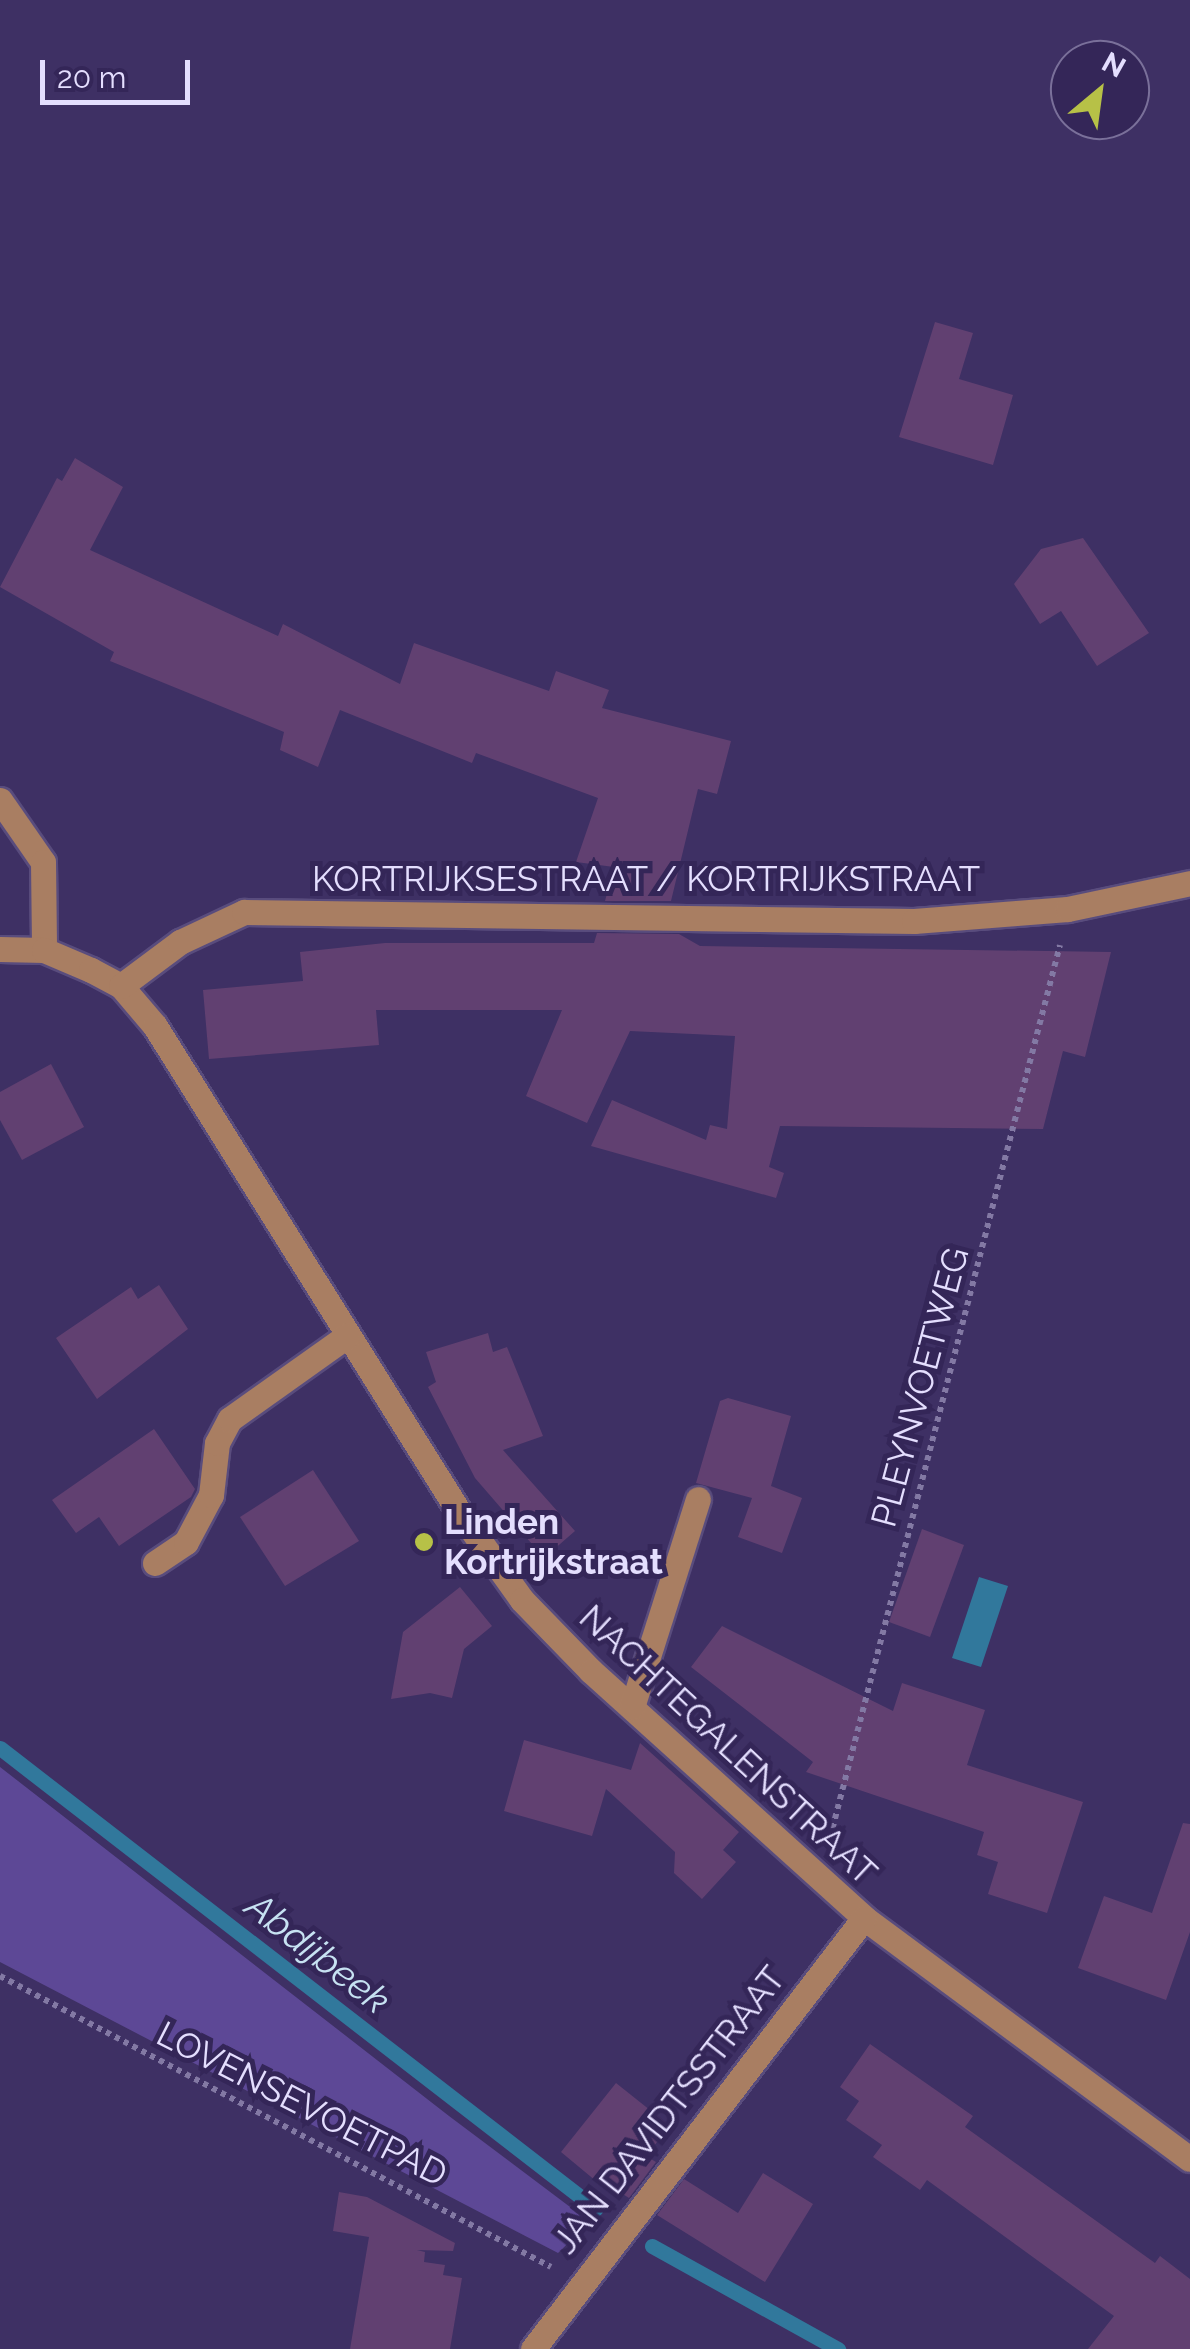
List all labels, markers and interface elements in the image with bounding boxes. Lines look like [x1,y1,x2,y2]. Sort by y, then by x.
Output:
scale bar [45,40,195,102]
north arrow [1050,40,1150,140]
text: N [1096,45,1131,85]
text: 20 m [57,60,126,95]
street label: KORTRIJKSESTRAAT / KORTRIJKSTRAAT [311,858,981,900]
street label: PLEYNVOETWEG [863,1243,977,1531]
place label: Linden Kortrijkstraat [444,1501,663,1583]
marker: Linden Kortrijkstraat [413,1531,435,1553]
street label: NACHTEGALENSTRAAT [571,1596,885,1894]
water label: Abdijbeek [237,1883,399,2023]
street label: JAN DAVIDTSSTRAAT [544,1958,794,2262]
street label: LOVENSEVOETPAD [150,2013,454,2195]

